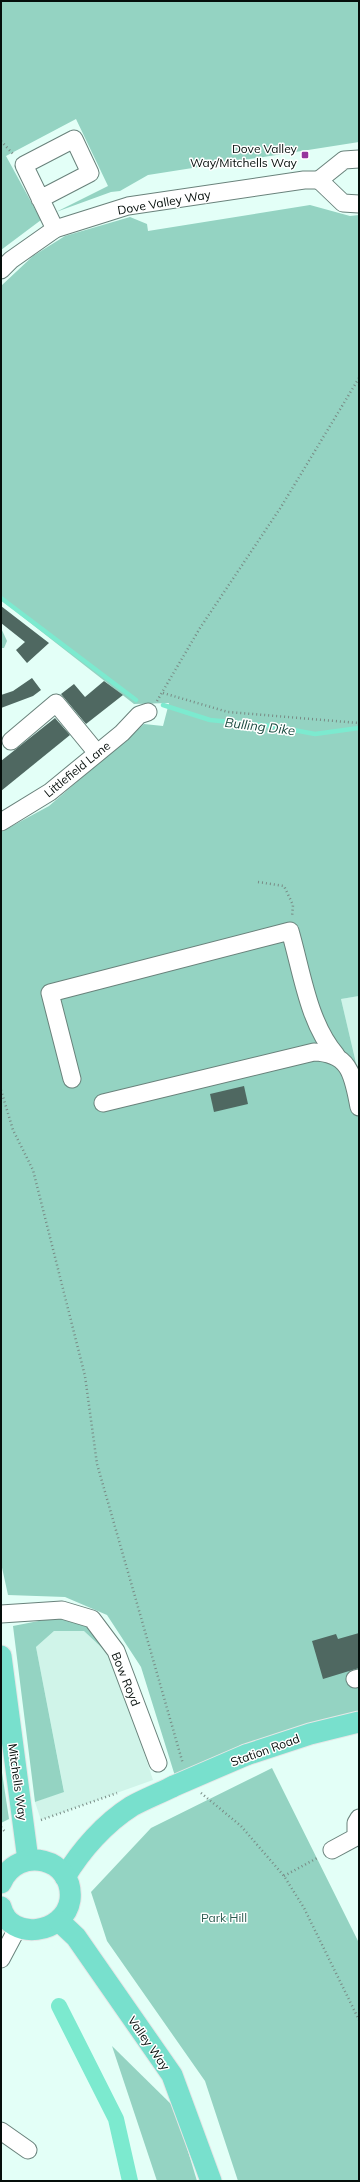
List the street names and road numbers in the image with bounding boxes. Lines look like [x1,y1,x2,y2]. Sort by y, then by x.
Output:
street label: Dove Valley Way [116,186,212,218]
street label: Littlefield Lane [41,738,113,800]
street label: Bow Royd [108,1650,144,1708]
street label: Station Road [228,1731,302,1769]
street label: Mitchells Way [5,1742,31,1822]
street label: Valley Way [125,2013,173,2074]

